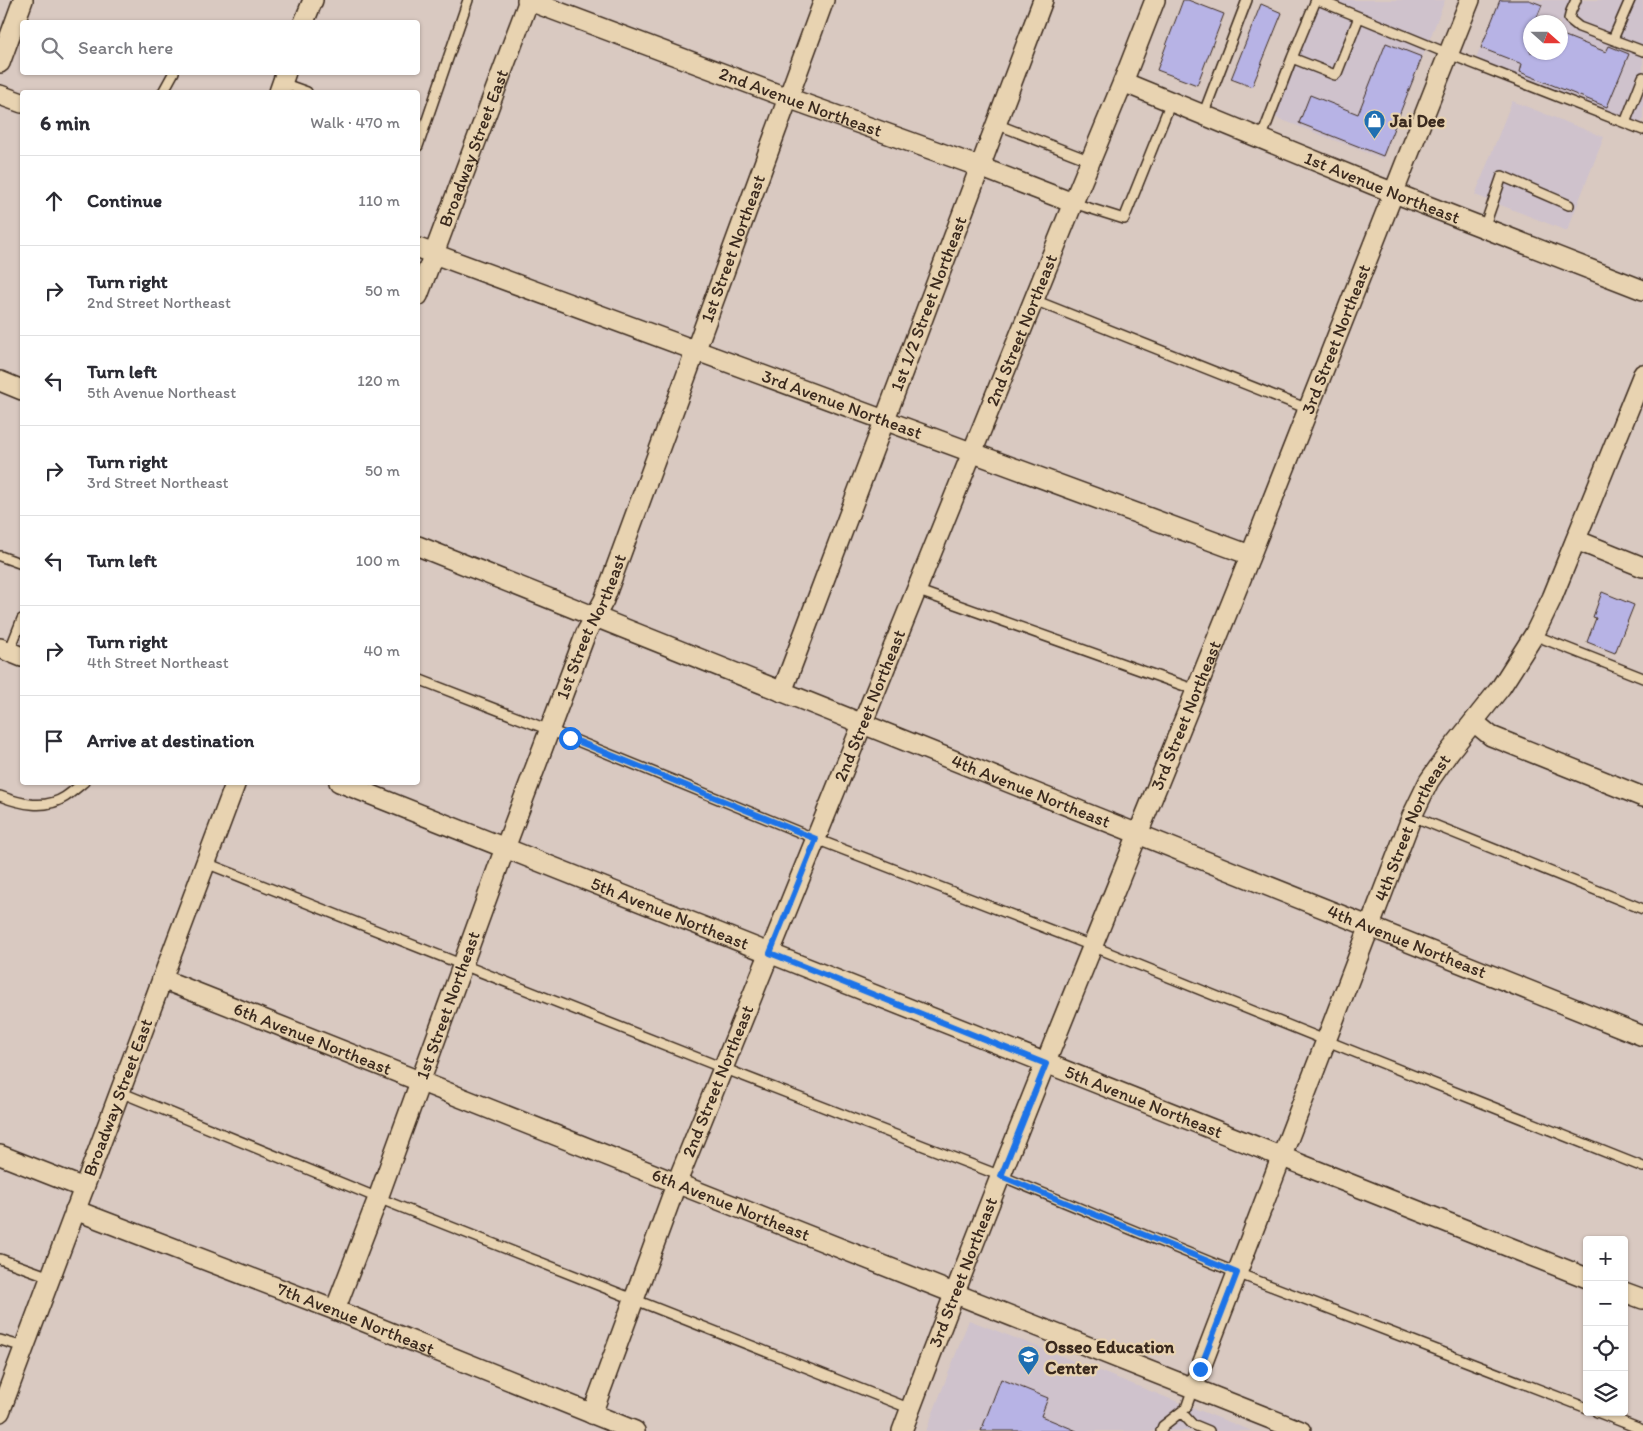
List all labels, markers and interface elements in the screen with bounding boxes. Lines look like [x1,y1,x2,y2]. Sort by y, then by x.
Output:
north arrow [1523,15,1568,60]
search box [20,20,420,75]
icon: search [38,34,66,62]
text: Search here [78,36,173,59]
street label: 2nd Avenue Northeast [716,62,885,142]
street label: Broadway Street East [434,66,513,230]
shop icon: Jai Dee [1362,109,1386,140]
text: 6 min [40,110,90,135]
place label: Jai Dee [1389,110,1446,132]
text: Walk · 470 m [310,113,400,132]
street label: 1st Avenue Northeast [1301,147,1463,229]
street label: 1st Street Northeast [696,171,770,326]
icon: ahead [40,187,68,215]
text: Continue [87,189,162,212]
text: 110 m [358,191,400,210]
street label: 1st 1/2 Street Northeast [885,213,972,394]
street label: 2nd Street Northeast [981,251,1062,409]
street label: 3rd Street Northeast [1297,261,1375,417]
text: Turn right [87,270,168,293]
icon: right [40,277,68,305]
text: 50 m [365,281,400,300]
text: 2nd Street Northeast [87,293,231,312]
text: Turn left [87,360,157,383]
street label: 3rd Avenue Northeast [759,365,925,444]
icon: left [40,367,68,395]
text: 120 m [357,371,400,390]
text: 5th Avenue Northeast [87,383,236,402]
text: Turn right [87,450,168,473]
icon: right [40,457,68,485]
text: 50 m [365,461,400,480]
text: 3rd Street Northeast [87,473,229,492]
icon: left [40,547,68,575]
text: Turn left [87,549,157,572]
text: 100 m [356,551,400,570]
street label: 1st Street Northeast [551,551,631,702]
street label: 2nd Street Northeast [829,626,910,785]
text: Turn right [87,630,168,653]
icon: right [40,637,68,665]
street label: 3rd Street Northeast [1146,637,1226,793]
text: 40 m [363,641,400,660]
text: 4th Street Northeast [87,653,229,672]
icon: arrive [40,727,68,755]
route start [559,727,582,750]
text: Arrive at destination [87,729,254,752]
street label: 4th Avenue Northeast [948,749,1114,833]
street label: 4th Street Northeast [1369,750,1456,904]
street label: 5th Avenue Northeast [588,872,752,955]
street label: 4th Avenue Northeast [1324,900,1490,983]
street label: 1st Street Northeast [411,928,485,1082]
street label: 6th Avenue Northeast [230,998,395,1080]
street label: 2nd Street Northeast [677,1002,759,1160]
street label: Broadway Street East [78,1015,157,1179]
street label: 5th Avenue Northeast [1062,1061,1226,1143]
street label: 6th Avenue Northeast [649,1164,813,1246]
street label: 3rd Street Northeast [924,1194,1002,1351]
map controls [1583,1236,1628,1416]
button: + [1583,1236,1628,1281]
street label: 7th Avenue Northeast [274,1278,438,1360]
button: − [1583,1281,1628,1326]
button: locate [1583,1326,1628,1371]
place label: Osseo Education Center [1045,1336,1175,1379]
school or university icon: Osseo Education Center [1017,1345,1041,1376]
route end [1189,1358,1212,1381]
button: layers [1583,1371,1628,1416]

